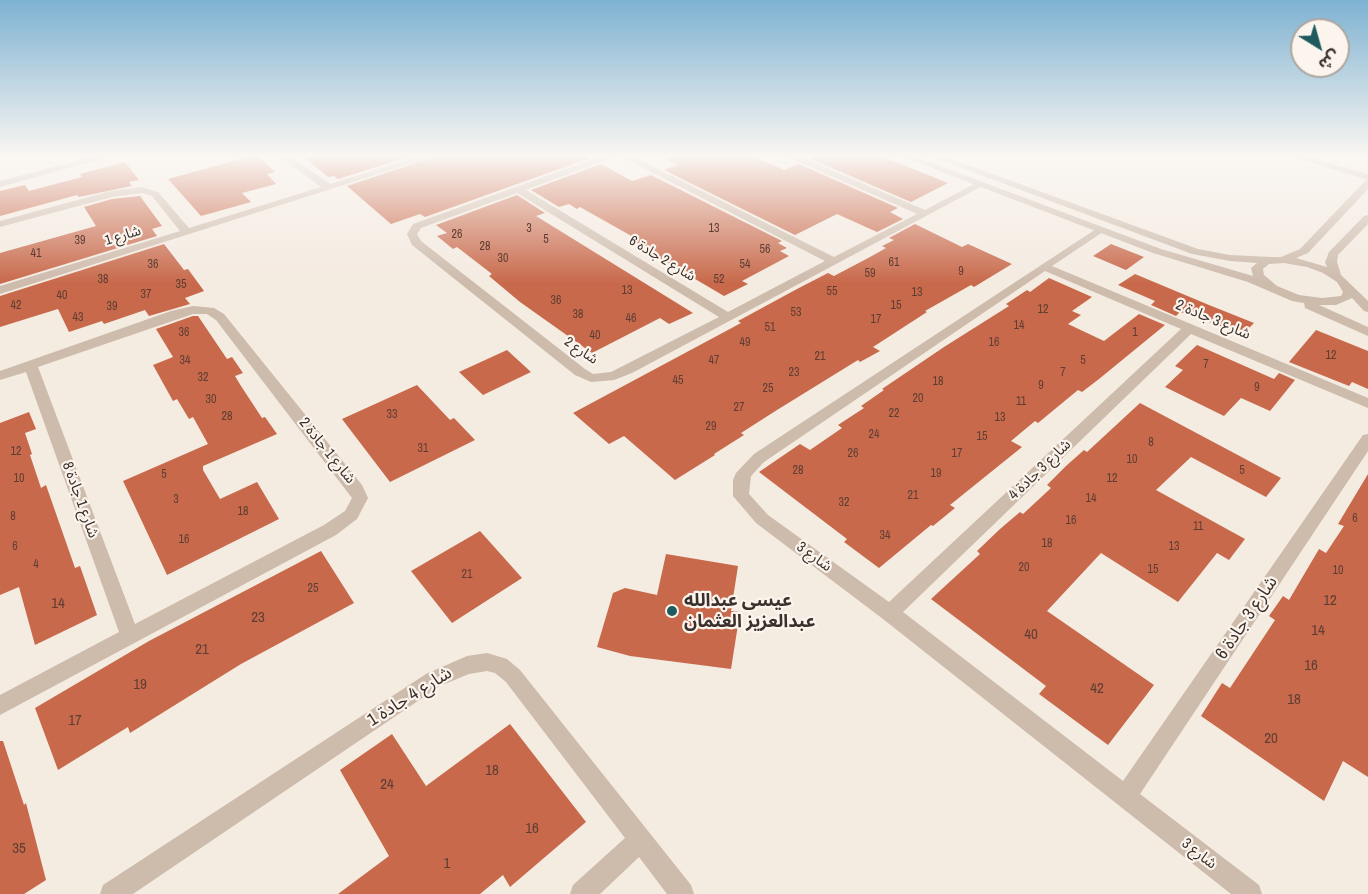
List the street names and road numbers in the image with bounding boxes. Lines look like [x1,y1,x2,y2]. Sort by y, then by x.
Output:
street label: شارع 1 [103,223,143,249]
street label: شارع 2 جادة 6 [626,233,698,285]
street label: شارع 3 جادة 2 [1173,296,1253,344]
street label: شارع 2 [561,334,601,368]
street label: شارع 1 جادة 2 [295,414,359,488]
street label: شارع 3 جادة 4 [1005,436,1075,504]
street label: شارع 1 جادة 8 [58,460,102,540]
street label: شارع 3 [793,538,835,576]
street label: شارع 3 جادة 6 [1211,572,1283,664]
street label: شارع 4 جادة 1 [364,663,456,731]
street label: شارع 3 [1178,835,1220,873]

